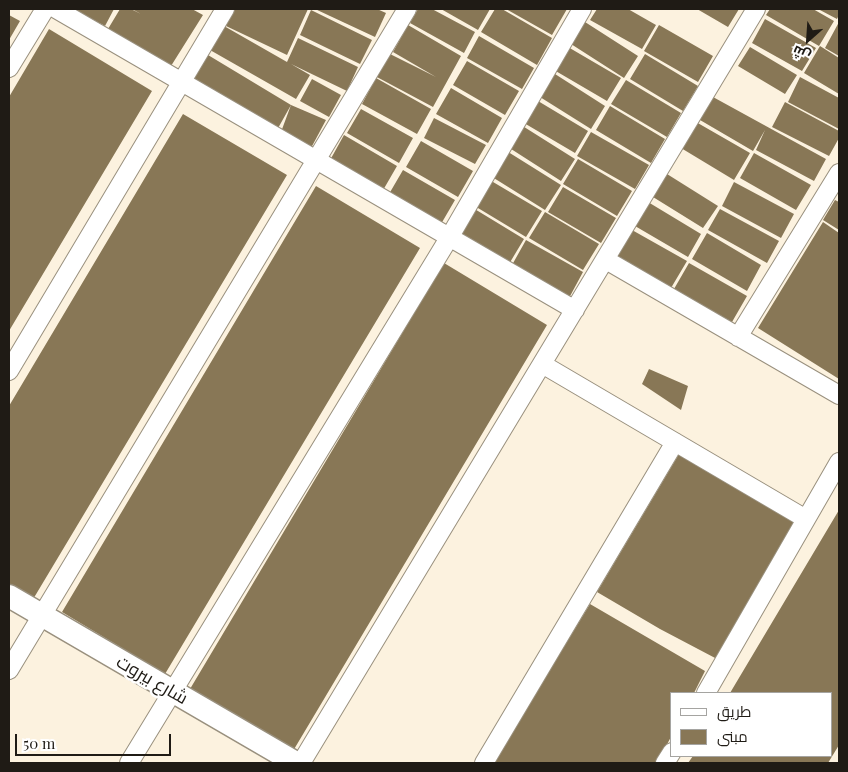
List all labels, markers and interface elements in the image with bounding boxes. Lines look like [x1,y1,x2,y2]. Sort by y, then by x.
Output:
north arrow [783,15,833,65]
text: ش [789,41,813,66]
street label: شارع بيروت [112,651,192,709]
legend [670,692,833,757]
text: طريق [717,701,751,721]
scale bar [18,724,174,756]
text: مبنى [717,726,748,746]
text: 50 m [23,733,55,753]

